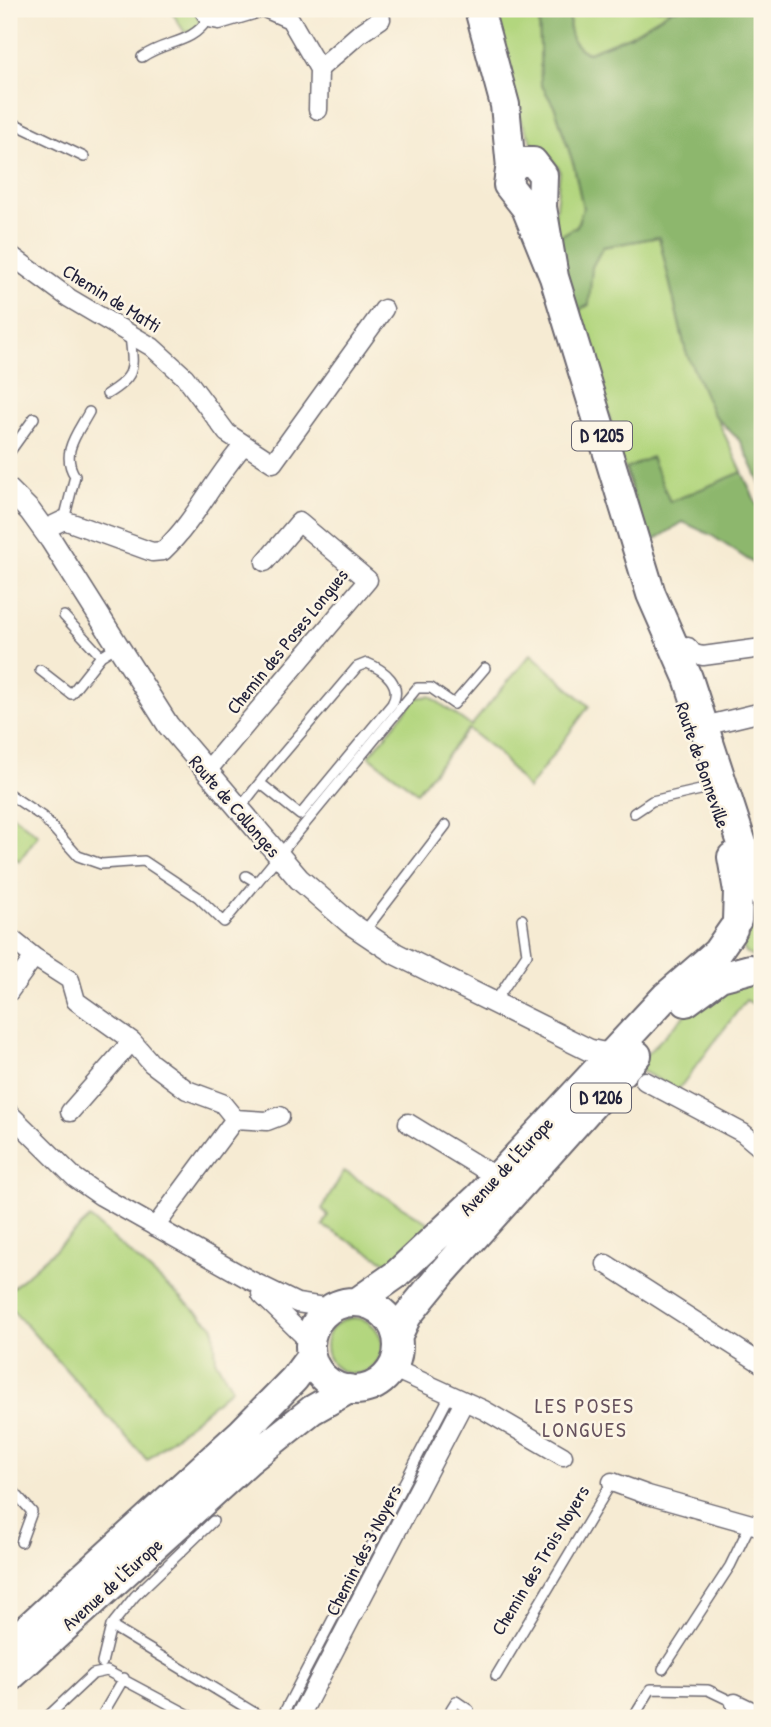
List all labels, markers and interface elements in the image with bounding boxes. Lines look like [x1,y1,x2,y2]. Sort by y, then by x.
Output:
street label: Chemin de Matti [58,257,166,339]
road number: D 1205 [572,422,632,450]
street label: Chemin des Poses Longues [220,563,354,719]
street label: Route de Bonneville [669,699,737,832]
street label: Route de Collonges [183,749,287,863]
road number: D 1206 [571,1084,631,1112]
street label: Avenue de l'Europe [453,1110,559,1221]
district label: LES POSES LONGUES [535,1391,635,1444]
street label: Chemin des 3 Noyers [319,1480,407,1620]
street label: Chemin des Trois Noyers [485,1480,595,1640]
street label: Avenue de l'Europe [56,1532,168,1636]

